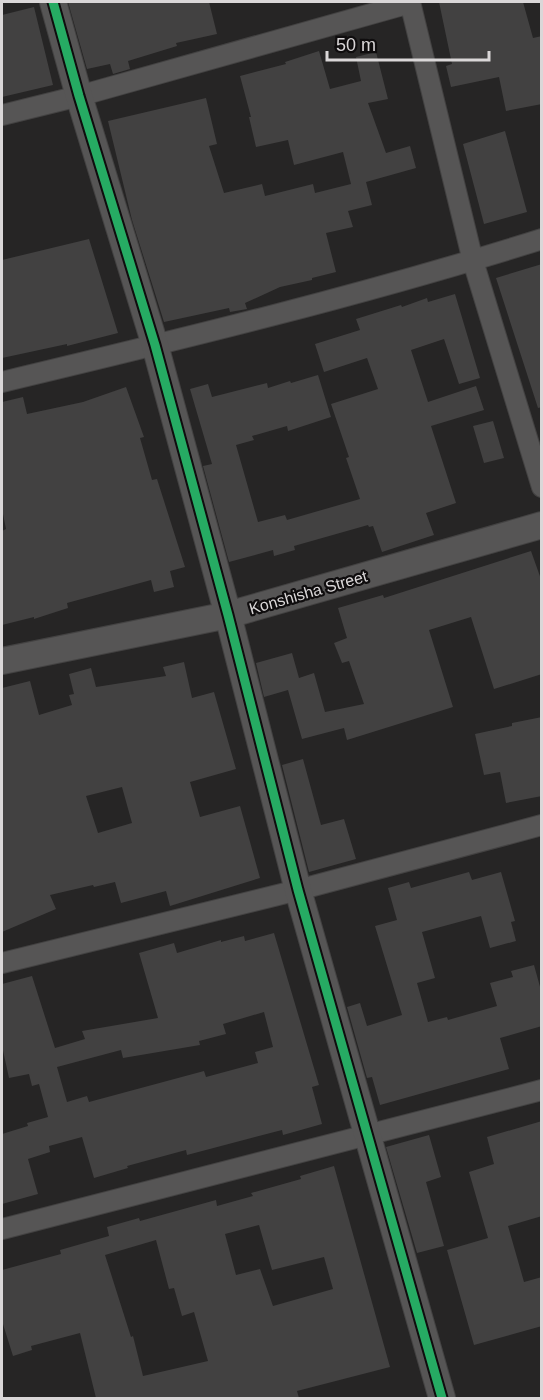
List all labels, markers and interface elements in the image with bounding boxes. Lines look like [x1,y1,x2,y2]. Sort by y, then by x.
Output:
scale bar [327,24,489,62]
text: 50 m [336,35,376,55]
street label: Konshisha Street [247,567,370,617]

